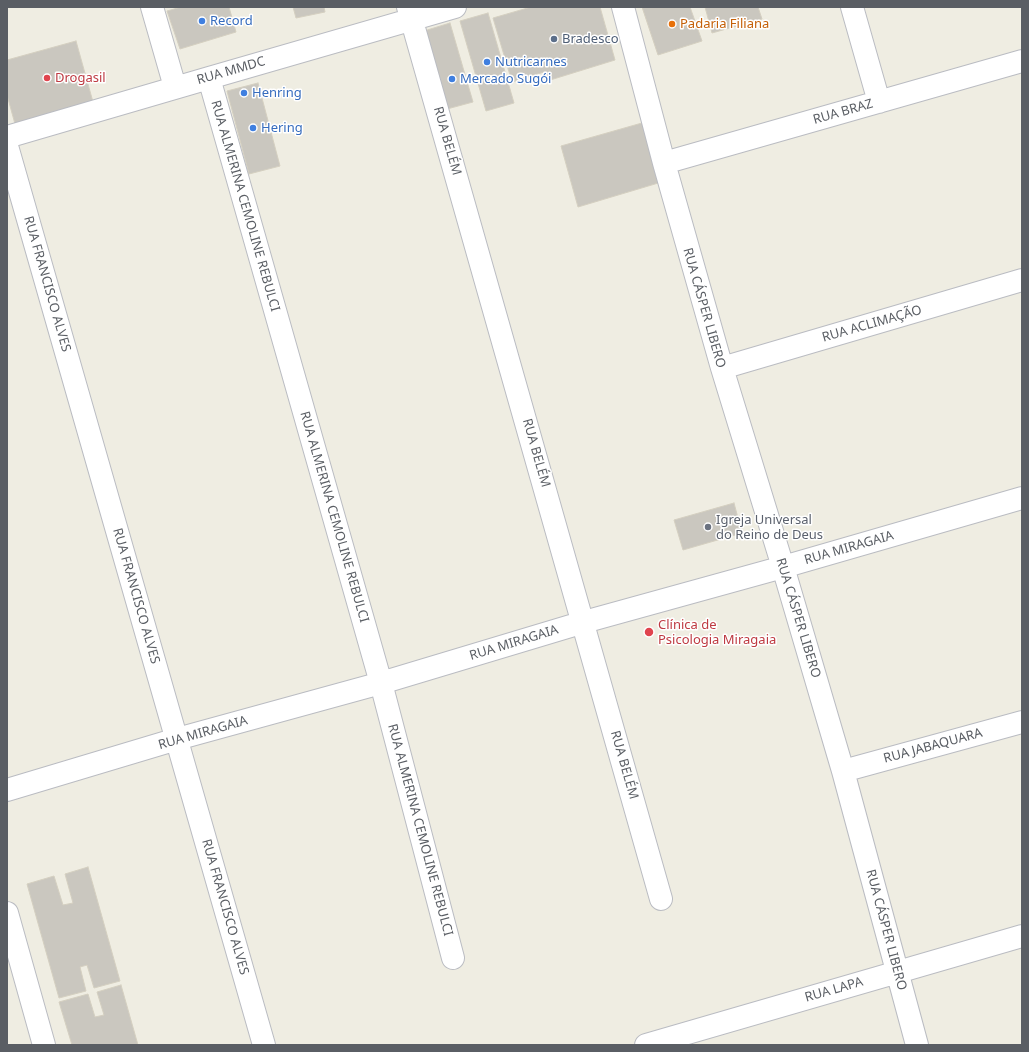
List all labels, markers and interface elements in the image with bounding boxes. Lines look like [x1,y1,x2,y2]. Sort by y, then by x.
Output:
place label: Record [210,13,253,29]
marker: Record [197,16,207,26]
place label: Padaria Filiana [680,16,769,32]
marker: Padaria Filiana [667,19,677,29]
place label: Bradesco [562,31,619,47]
marker: Bradesco [549,34,559,44]
street label: RUA MMDC [195,54,267,88]
place label: Nutricarnes [495,54,567,70]
marker: Nutricarnes [482,57,492,67]
place label: Drogasil [55,70,106,86]
place label: Mercado Sugói [460,71,551,87]
marker: Drogasil [42,73,52,83]
marker: Mercado Sugói [447,74,457,84]
place label: Henring [252,85,302,101]
marker: Henring [239,88,249,98]
street label: RUA BRAZ [811,96,875,128]
street label: RUA ALMERINA CEMOLINE REBULCI [207,99,283,313]
street label: RUA BELÉM [430,105,464,177]
place label: Hering [261,120,303,136]
marker: Hering [248,123,258,133]
street label: RUA FRANCISCO ALVES [20,214,74,354]
street label: RUA CÁSPER LIBERO [679,246,729,370]
street label: RUA ACLIMAÇÃO [820,302,924,346]
street label: RUA ALMERINA CEMOLINE REBULCI [296,410,372,624]
street label: RUA BELÉM [519,417,553,489]
place label: Igreja Universal do Reino de Deus [716,512,823,543]
marker: Igreja Universal do Reino de Deus [703,522,713,532]
street label: RUA FRANCISCO ALVES [109,526,163,666]
street label: RUA MIRAGAIA [803,528,895,568]
street label: RUA CÁSPER LIBERO [772,556,824,680]
place label: Clínica de Psicologia Miragaia [658,617,776,648]
street label: RUA MIRAGAIA [468,622,560,664]
marker: Clínica de Psicologia Miragaia [643,626,655,638]
street label: RUA MIRAGAIA [157,713,249,753]
street label: RUA ALMERINA CEMOLINE REBULCI [384,722,456,938]
street label: RUA JABAQUARA [882,725,984,767]
street label: RUA BELÉM [607,729,641,801]
street label: RUA FRANCISCO ALVES [198,837,252,977]
street label: RUA CÁSPER LIBERO [862,868,910,992]
street label: RUA LAPA [803,974,865,1006]

